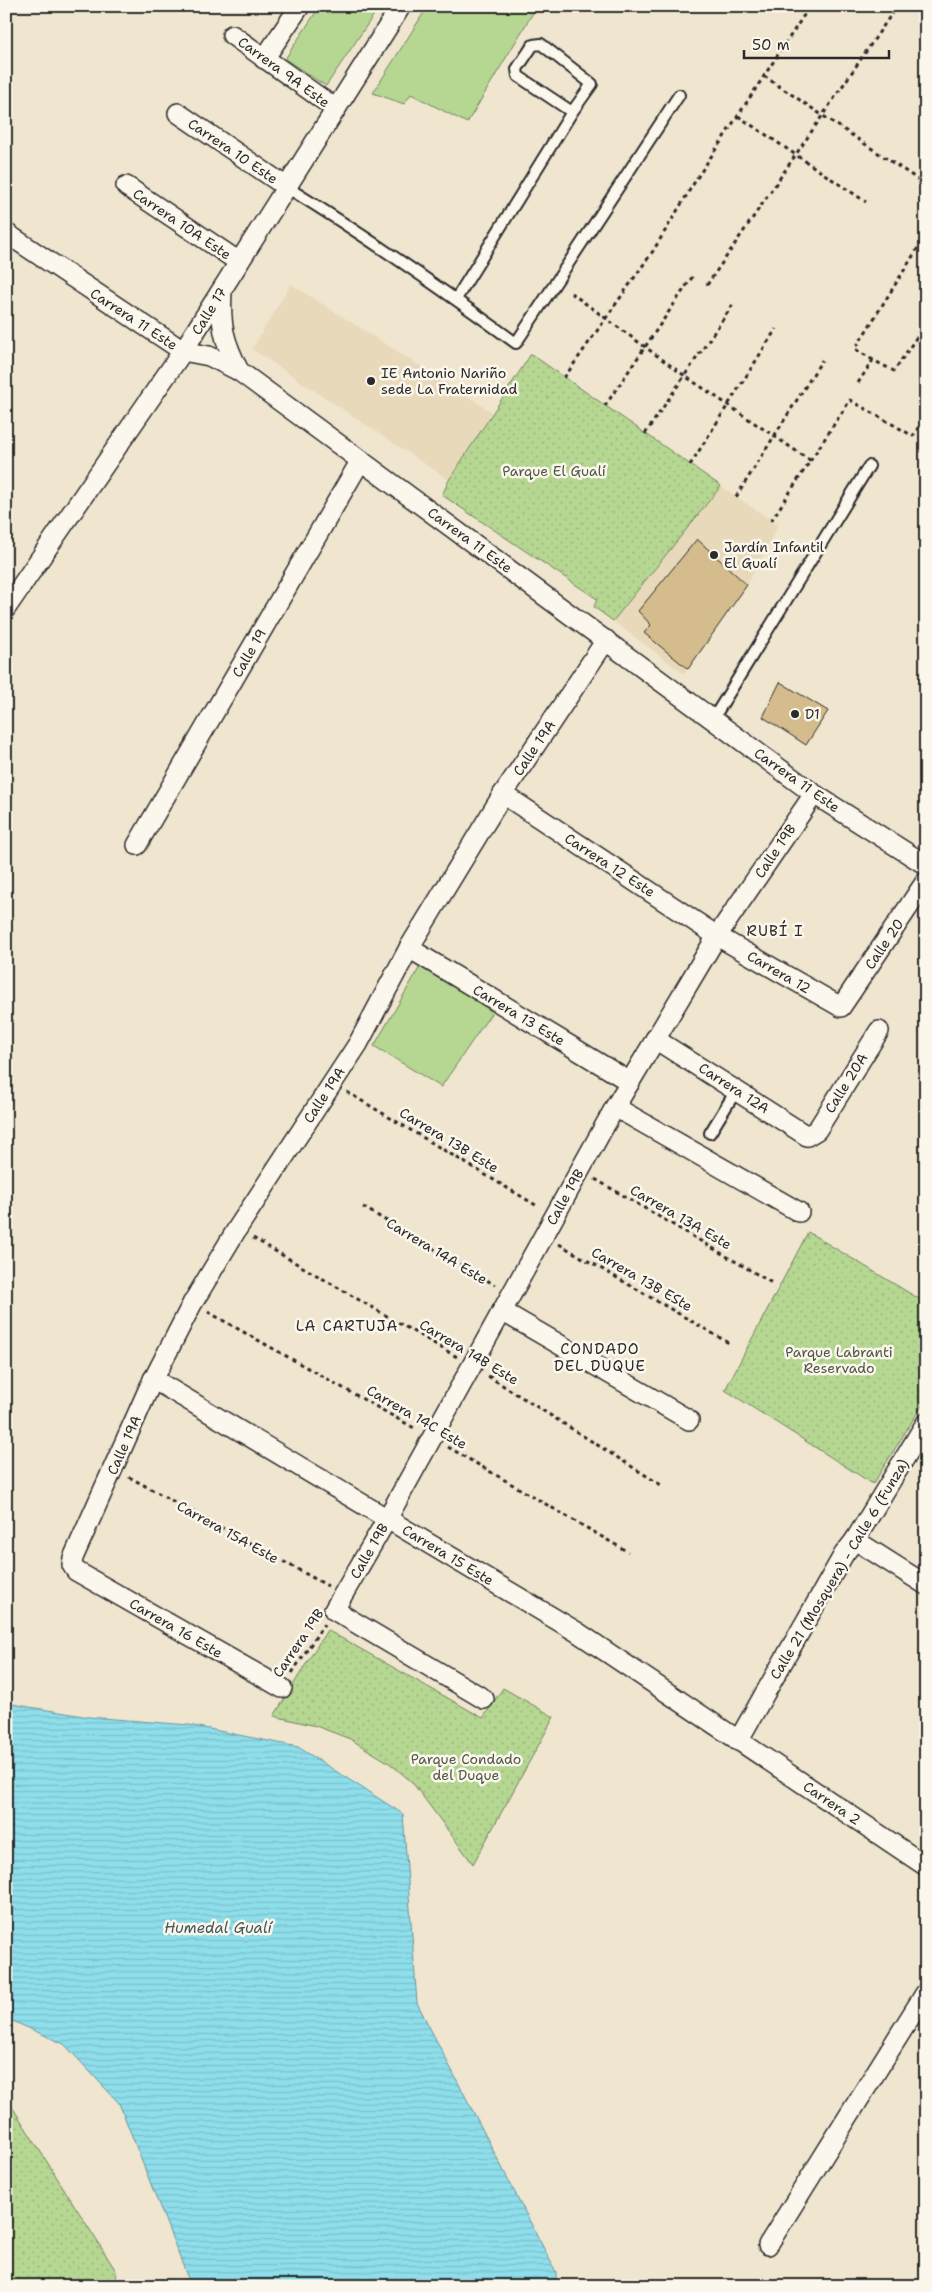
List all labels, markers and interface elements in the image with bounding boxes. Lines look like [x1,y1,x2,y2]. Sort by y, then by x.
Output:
scale bar [744,28,890,60]
street label: Carrera 9A Este [234,33,334,111]
text: 50 m [752,35,790,55]
street label: Carrera 10 Este [185,114,281,188]
street label: Carrera 10A Este [129,184,235,264]
street label: Carrera 11 Este [87,284,181,354]
street label: Calle 17 [187,284,231,338]
place label: IE Antonio Nariño sede La Fraternidad [381,364,518,398]
marker: IE Antonio Nariño sede La Fraternidad [365,375,377,387]
park label: Parque El Gualí [502,462,606,480]
street label: Carrera 11 Este [424,503,516,577]
place label: Jardín Infantil El Gualí [724,538,825,572]
marker: Jardín Infantil El Gualí [708,549,720,561]
street label: Calle 19 [228,625,270,681]
place label: D1 [805,705,820,723]
marker: D1 [789,708,801,720]
street label: Calle 19A [509,717,559,779]
street label: Carrera 11 Este [751,744,843,816]
street label: Calle 19B [750,821,800,881]
street label: Carrera 12 Este [561,829,659,901]
street label: Calle 20 [861,915,907,973]
district label: RUBÍ I [746,920,804,941]
street label: Carrera 12 [744,947,814,997]
street label: Carrera 13 Este [470,980,568,1050]
street label: Calle 20A [821,1050,871,1116]
street label: Carrera 12A [695,1059,773,1117]
street label: Calle 19A [299,1064,349,1126]
street label: Carrera 13B Este [396,1103,502,1177]
street label: Calle 19B [542,1166,588,1228]
street label: Carrera 13A Este [627,1181,735,1253]
street label: Carrera 14A Este [383,1214,491,1288]
street label: Carrera 13B ESte [588,1243,696,1315]
street label: Carrera 14B Este [416,1315,522,1389]
district label: LA CARTUJA [296,1316,398,1336]
district label: CONDADO DEL DUQUE [554,1339,646,1376]
park label: Parque Labranti Reservado [785,1343,893,1377]
street label: Carrera 14C Este [364,1381,470,1453]
street label: Calle 19A [103,1412,145,1478]
street label: Calle 21 (Mosquera) - Calle 6 (Funza) [766,1455,912,1683]
street label: Carrera 15A Este [174,1497,282,1567]
street label: Calle 19B [346,1520,392,1582]
street label: Carrera 15 Este [399,1521,497,1589]
street label: Carrera 16 Este [126,1594,226,1662]
street label: Carrera 19B [268,1605,328,1681]
park label: Parque Condado del Duque [411,1750,521,1784]
street label: Carrera 2 [800,1777,864,1829]
water label: Humedal Gualí [164,1918,274,1938]

